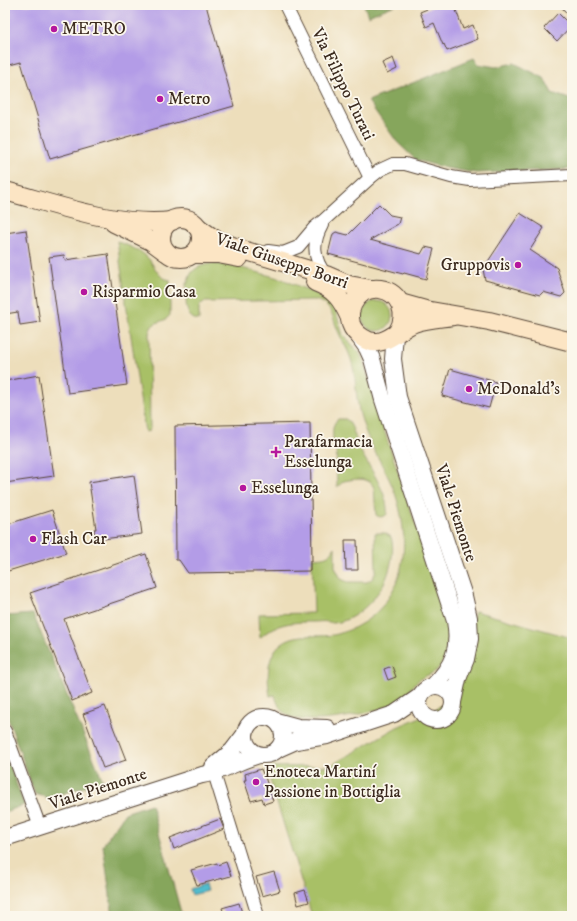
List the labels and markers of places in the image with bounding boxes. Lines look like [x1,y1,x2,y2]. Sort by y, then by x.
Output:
place label: METRO [62,18,126,40]
marker: METRO [49,24,59,34]
place label: Metro [168,88,210,110]
marker: Metro [155,94,165,104]
place label: Gruppovis [441,254,510,276]
marker: Gruppovis [513,260,523,270]
place label: Risparmio Casa [92,281,197,303]
marker: Risparmio Casa [79,287,89,297]
place label: McDonald's [477,378,560,400]
marker: McDonald's [464,384,474,394]
place label: Parafarmacia Esselunga [284,431,373,473]
marker: Parafarmacia Esselunga [271,447,281,457]
place label: Esselunga [251,477,320,499]
marker: Esselunga [238,483,248,493]
place label: Flash Car [41,528,108,550]
marker: Flash Car [28,534,38,544]
place label: Enoteca Martiní Passione in Bottiglia [264,761,402,803]
marker: Enoteca Martiní Passione in Bottiglia [251,777,261,787]

